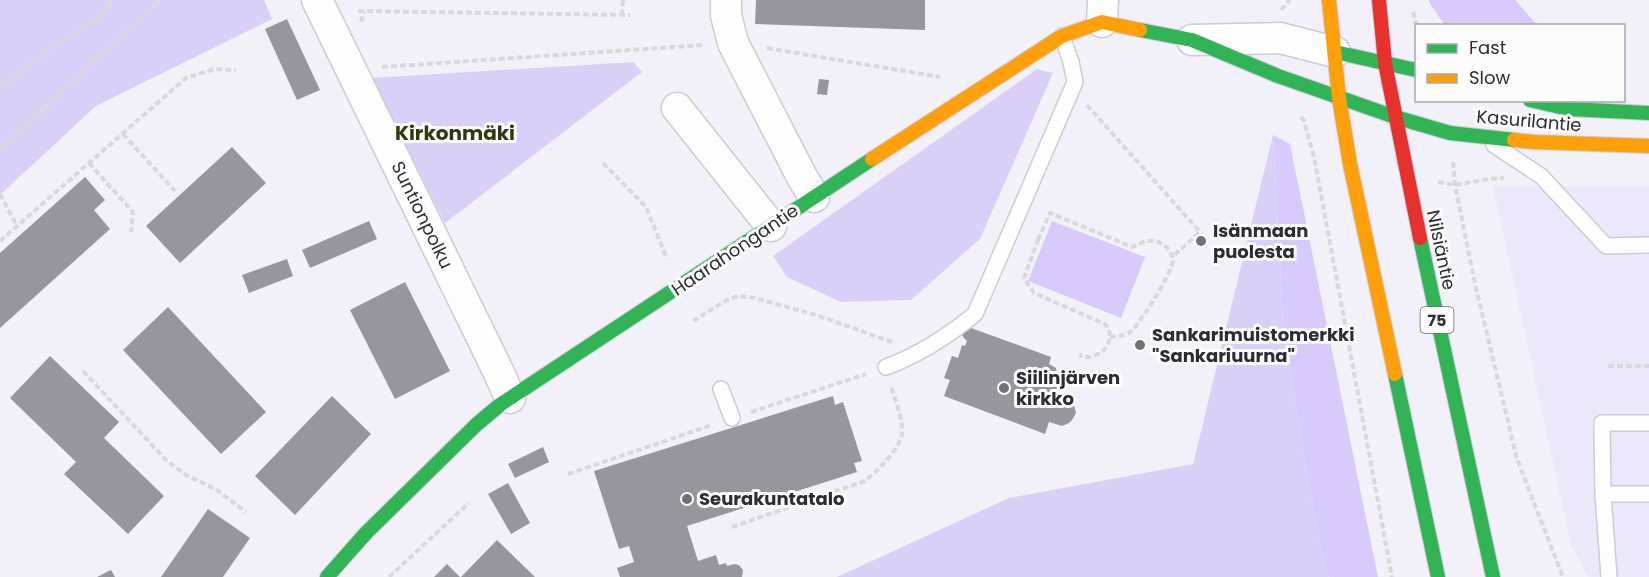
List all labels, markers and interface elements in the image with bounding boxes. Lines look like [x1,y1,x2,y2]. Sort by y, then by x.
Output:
legend [1415,24,1625,102]
text: Fast [1469,35,1506,60]
text: Slow [1469,65,1511,90]
street label: Kasurilantie [1476,103,1583,138]
district label: Kirkonmäki [395,119,515,147]
street label: Suntionpolku [386,157,459,273]
street label: Haarahongantie [666,198,803,301]
street label: Nilsiäntie [1421,208,1462,292]
place label: Isänmaan puolesta [1213,218,1308,264]
marker: Isänmaan puolesta [1194,234,1208,248]
road number: 75 [1420,307,1454,333]
place label: Sankarimuistomerkki "Sankariuurna" [1152,322,1355,368]
marker: Sankarimuistomerkki "Sankariuurna" [1133,338,1147,352]
place label: Siilinjärven kirkko [1016,365,1120,411]
marker: Siilinjärven kirkko [997,381,1011,395]
place label: Seurakuntatalo [699,486,844,511]
marker: Seurakuntatalo [680,492,694,506]

